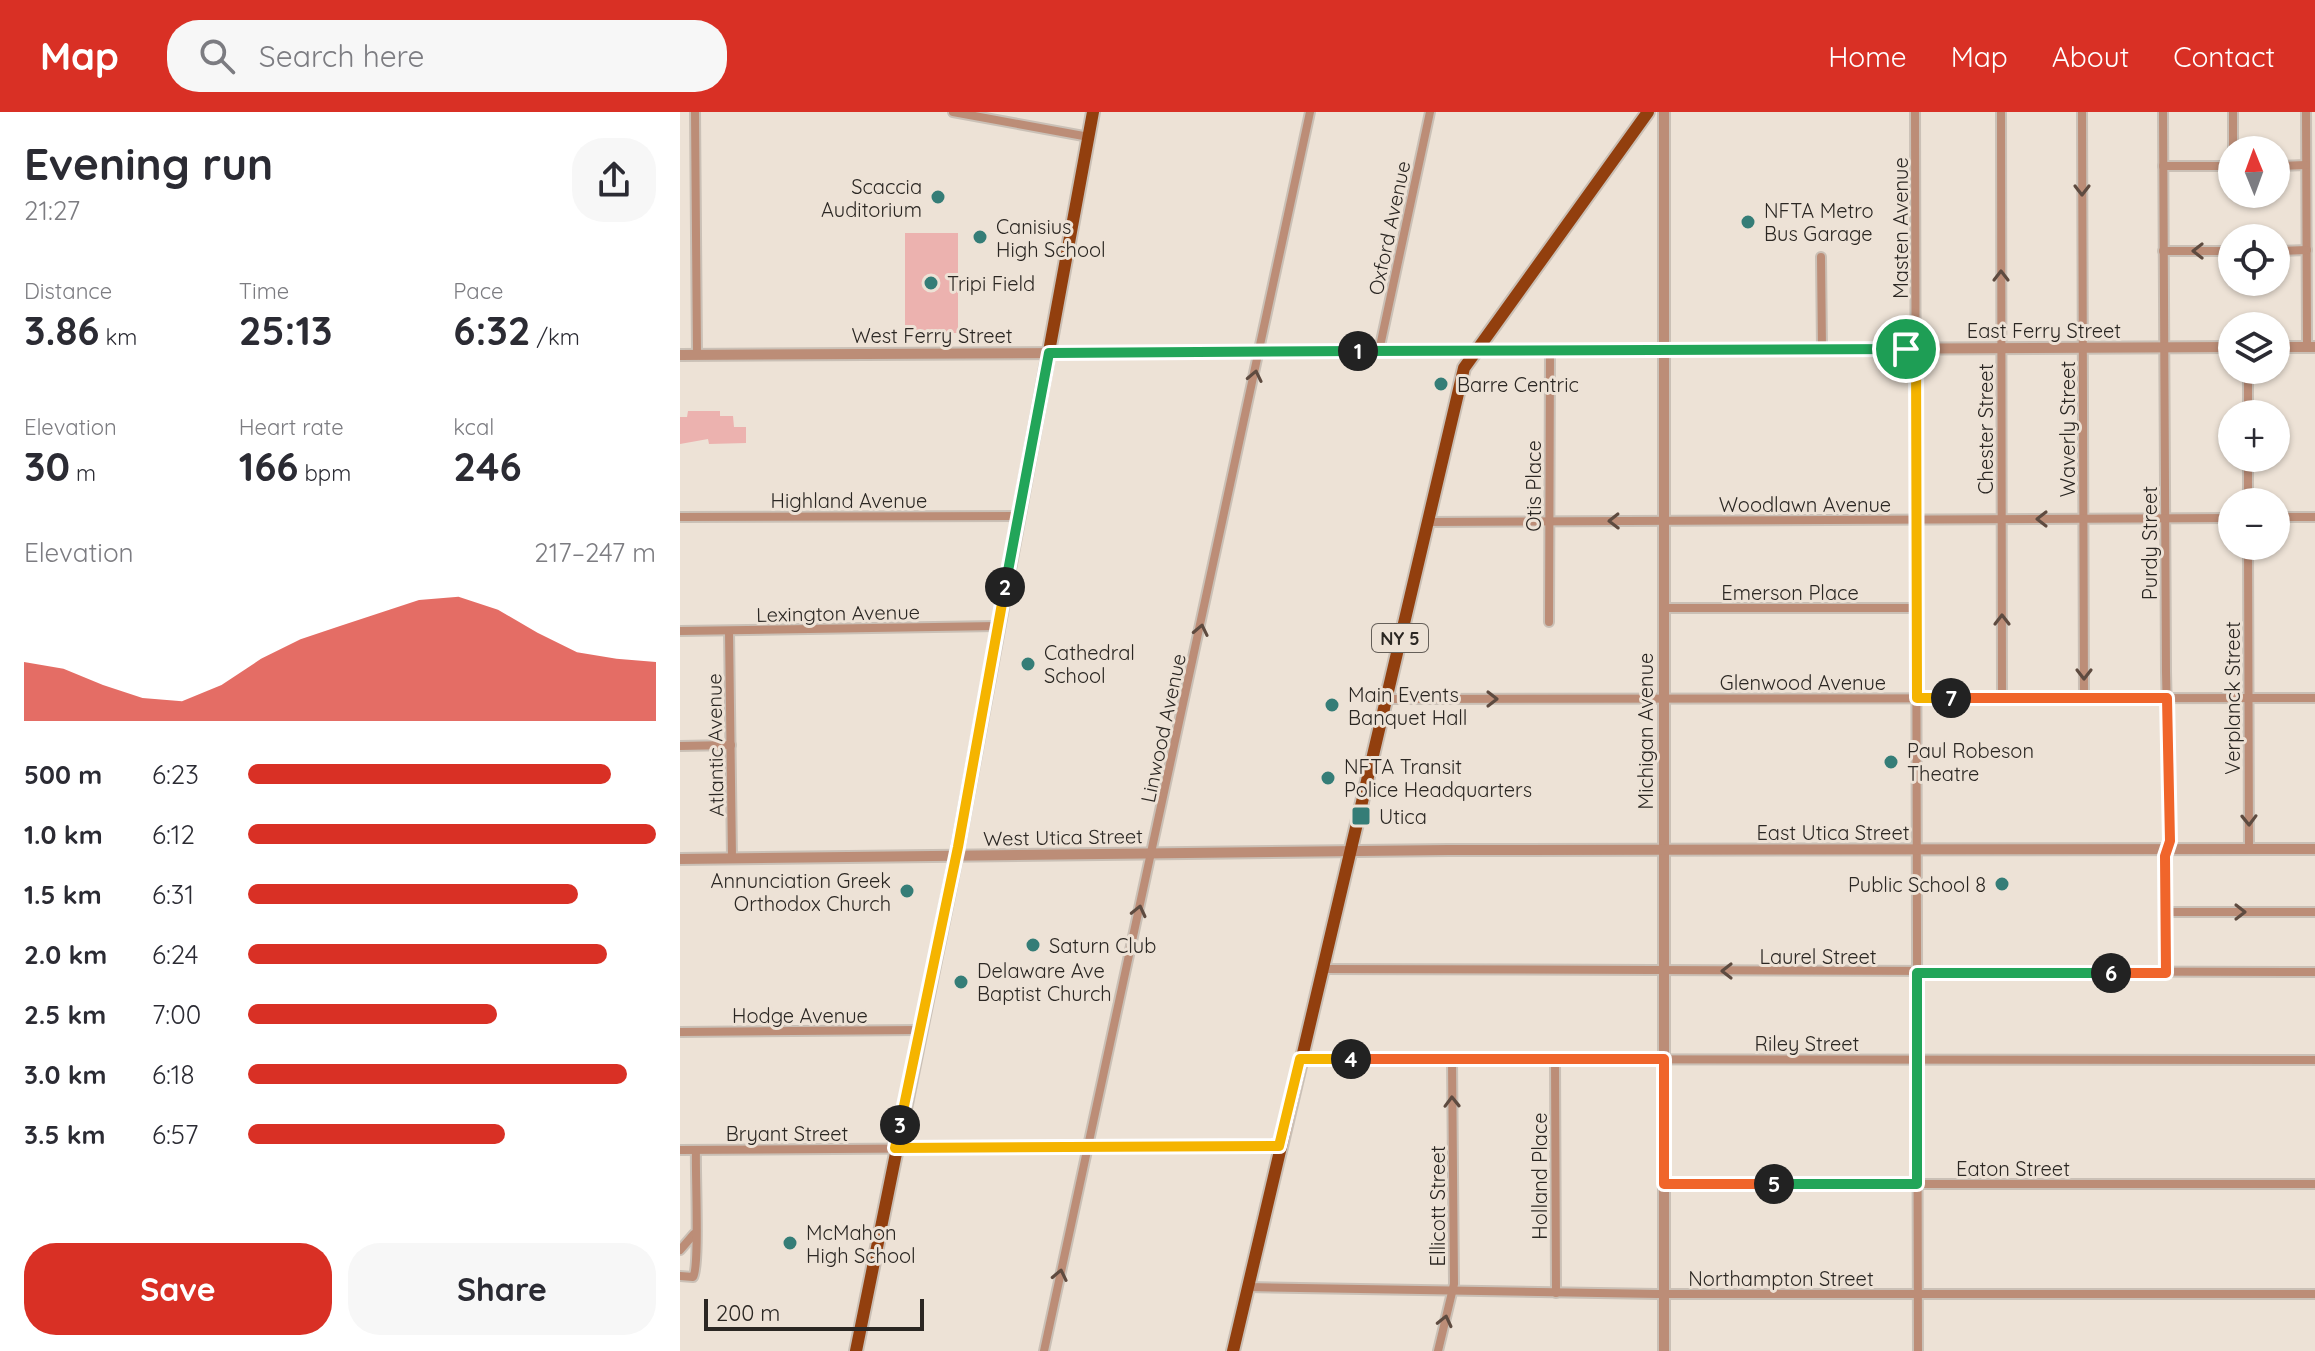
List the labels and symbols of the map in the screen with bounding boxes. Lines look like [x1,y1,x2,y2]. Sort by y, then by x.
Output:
north arrow [2218,136,2290,208]
street label: Masten Avenue [1888,157,1913,299]
street label: Oxford Avenue [1363,159,1415,297]
place label: Scaccia Auditorium [821,174,922,222]
one-way arrow [2073,184,2091,197]
marker: Scaccia Auditorium [929,188,947,206]
place label: NFTA Metro Bus Garage [1764,198,1874,246]
marker: NFTA Metro Bus Garage [1739,213,1757,231]
place label: Canisius High School [996,214,1106,262]
marker: Canisius High School [971,228,989,246]
one-way arrow [2191,242,2204,260]
one-way arrow [1992,269,2010,282]
place label: Tripi Field [947,271,1035,296]
marker: Tripi Field [922,274,940,292]
pin [1872,315,1940,383]
street label: East Ferry Street [1967,318,2121,343]
street label: West Ferry Street [851,323,1013,348]
pin: 1 [1338,331,1378,371]
street label: Waverly Street [2055,361,2080,497]
street label: Chester Street [1973,363,1998,494]
one-way arrow [1246,369,1263,383]
place label: Barre Centric [1457,372,1579,397]
marker: Barre Centric [1432,375,1450,393]
street label: Otis Place [1521,440,1546,532]
street label: Purdy Street [2137,486,2162,600]
street label: Highland Avenue [771,488,927,513]
street label: Woodlawn Avenue [1719,492,1891,517]
one-way arrow [2035,510,2048,528]
one-way arrow [1607,512,1620,530]
pin: 2 [985,567,1025,607]
street label: Emerson Place [1721,580,1859,605]
street label: Lexington Avenue [756,599,920,627]
one-way arrow [1993,613,2011,626]
street label: Verplanck Street [2220,621,2245,775]
one-way arrow [1191,623,1208,636]
road number: NY 5 [1372,624,1428,652]
place label: Cathedral School [1044,640,1135,688]
street label: Linwood Avenue [1135,651,1191,805]
street label: Michigan Avenue [1633,653,1658,809]
marker: Cathedral School [1019,655,1037,673]
one-way arrow [2075,668,2093,681]
street label: Glenwood Avenue [1720,670,1886,695]
street label: Atlantic Avenue [701,673,729,817]
pin: 7 [1931,678,1971,718]
place label: Main Events Banquet Hall [1348,682,1467,730]
one-way arrow [1486,690,1499,708]
marker: Main Events Banquet Hall [1323,696,1341,714]
place label: Paul Robeson Theatre [1907,738,2034,786]
marker: Paul Robeson Theatre [1882,753,1900,771]
place label: NFTA Transit Police Headquarters [1344,754,1532,802]
marker: NFTA Transit Police Headquarters [1319,769,1337,787]
place label: Utica [1379,804,1427,829]
marker: Utica [1350,805,1372,827]
one-way arrow [2240,814,2258,827]
street label: East Utica Street [1756,820,1910,845]
street label: West Utica Street [983,823,1143,851]
place label: Annunciation Greek Orthodox Church [711,868,891,916]
place label: Public School 8 [1848,872,1986,897]
marker: Public School 8 [1993,875,2011,893]
marker: Annunciation Greek Orthodox Church [898,882,916,900]
one-way arrow [2234,903,2247,921]
one-way arrow [1130,905,1147,918]
place label: Saturn Club [1049,933,1156,958]
marker: Saturn Club [1024,936,1042,954]
street label: Laurel Street [1759,944,1877,969]
pin: 6 [2091,953,2131,993]
place label: Delaware Ave Baptist Church [977,958,1112,1006]
one-way arrow [1720,962,1733,980]
marker: Delaware Ave Baptist Church [952,973,970,991]
street label: Hodge Avenue [732,1003,868,1028]
street label: Riley Street [1755,1031,1860,1056]
pin: 4 [1331,1039,1371,1079]
one-way arrow [1443,1095,1461,1108]
pin: 3 [880,1105,920,1145]
street label: Holland Place [1527,1112,1552,1240]
street label: Bryant Street [726,1121,849,1146]
street label: Ellicott Street [1425,1145,1450,1266]
street label: Eaton Street [1956,1156,2070,1181]
pin: 5 [1754,1164,1794,1204]
place label: McMahon High School [806,1220,916,1268]
marker: McMahon High School [781,1234,799,1252]
street label: Northampton Street [1688,1266,1874,1291]
one-way arrow [1051,1268,1068,1282]
scale bar [704,1295,924,1331]
one-way arrow [1436,1315,1453,1329]

